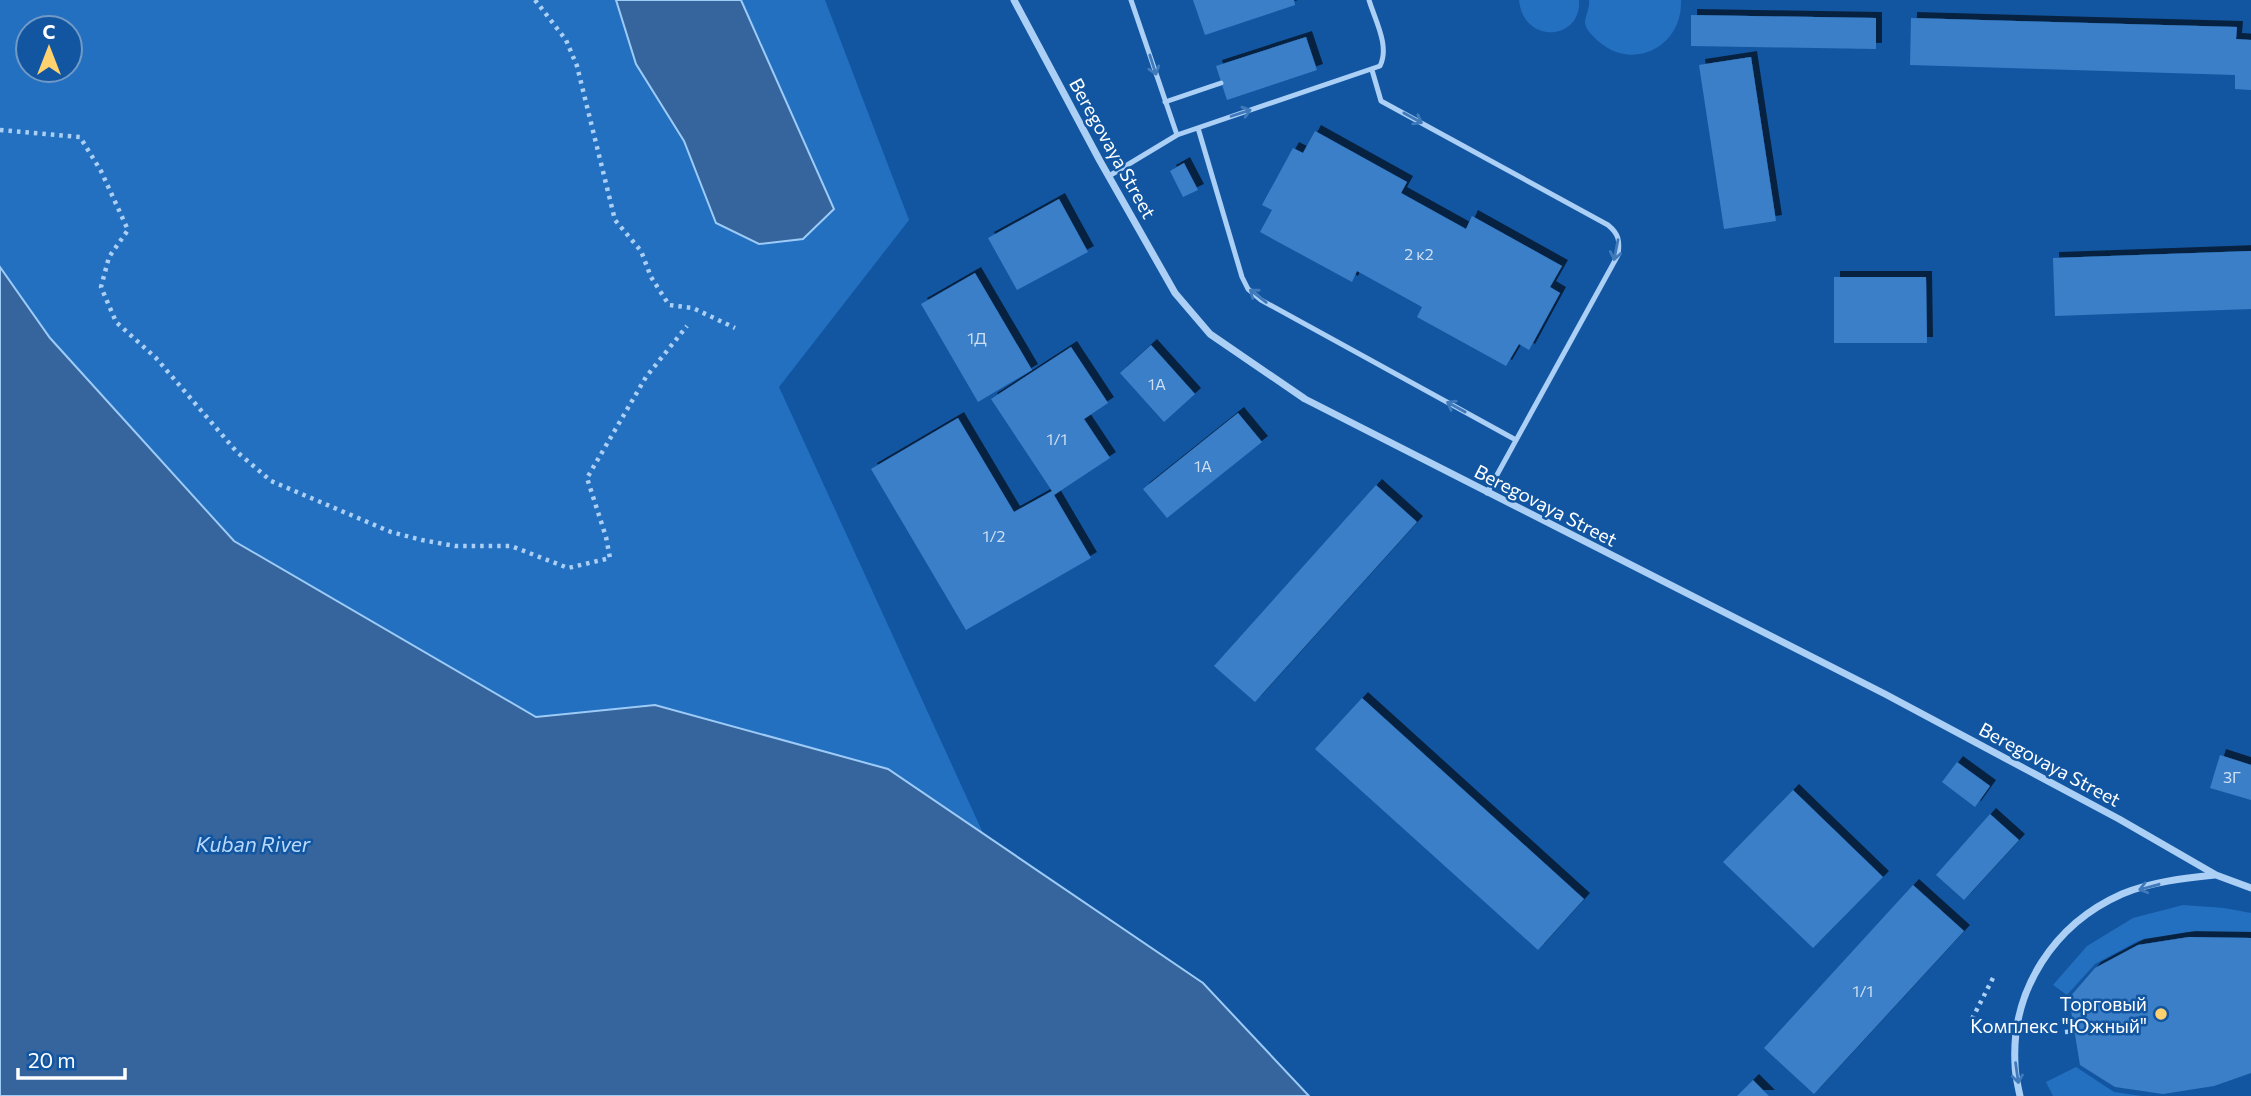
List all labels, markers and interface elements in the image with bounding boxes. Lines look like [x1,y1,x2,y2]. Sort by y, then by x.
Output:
north arrow [14,14,84,84]
text: С [43,20,56,43]
one-way arrow [1148,53,1160,75]
street label: Beregovaya Street [1065,74,1161,222]
one-way arrow [1230,106,1252,119]
one-way arrow [1403,111,1423,125]
one-way arrow [1609,238,1622,260]
house number: 2 к2 [1404,244,1434,263]
one-way arrow [1249,289,1267,304]
house number: 1Д [967,328,987,347]
house number: 1А [1148,374,1166,393]
one-way arrow [1446,400,1467,413]
house number: 1/1 [1047,429,1067,448]
house number: 1А [1194,456,1212,475]
street label: Beregovaya Street [1471,459,1621,551]
house number: 1/2 [983,526,1006,545]
street label: Beregovaya Street [1975,717,2125,811]
house number: 3Г [2223,767,2241,786]
water label: Kuban River [196,831,311,856]
one-way arrow [2138,881,2161,894]
house number: 1/1 [1853,981,1873,1000]
place label: Торговый Комплекс "Южный" [1970,992,2147,1037]
marker: Торговый Комплекс "Южный" [2153,1006,2169,1022]
scale bar [18,1036,124,1080]
text: 20 m [28,1047,76,1072]
one-way arrow [2010,1062,2023,1084]

